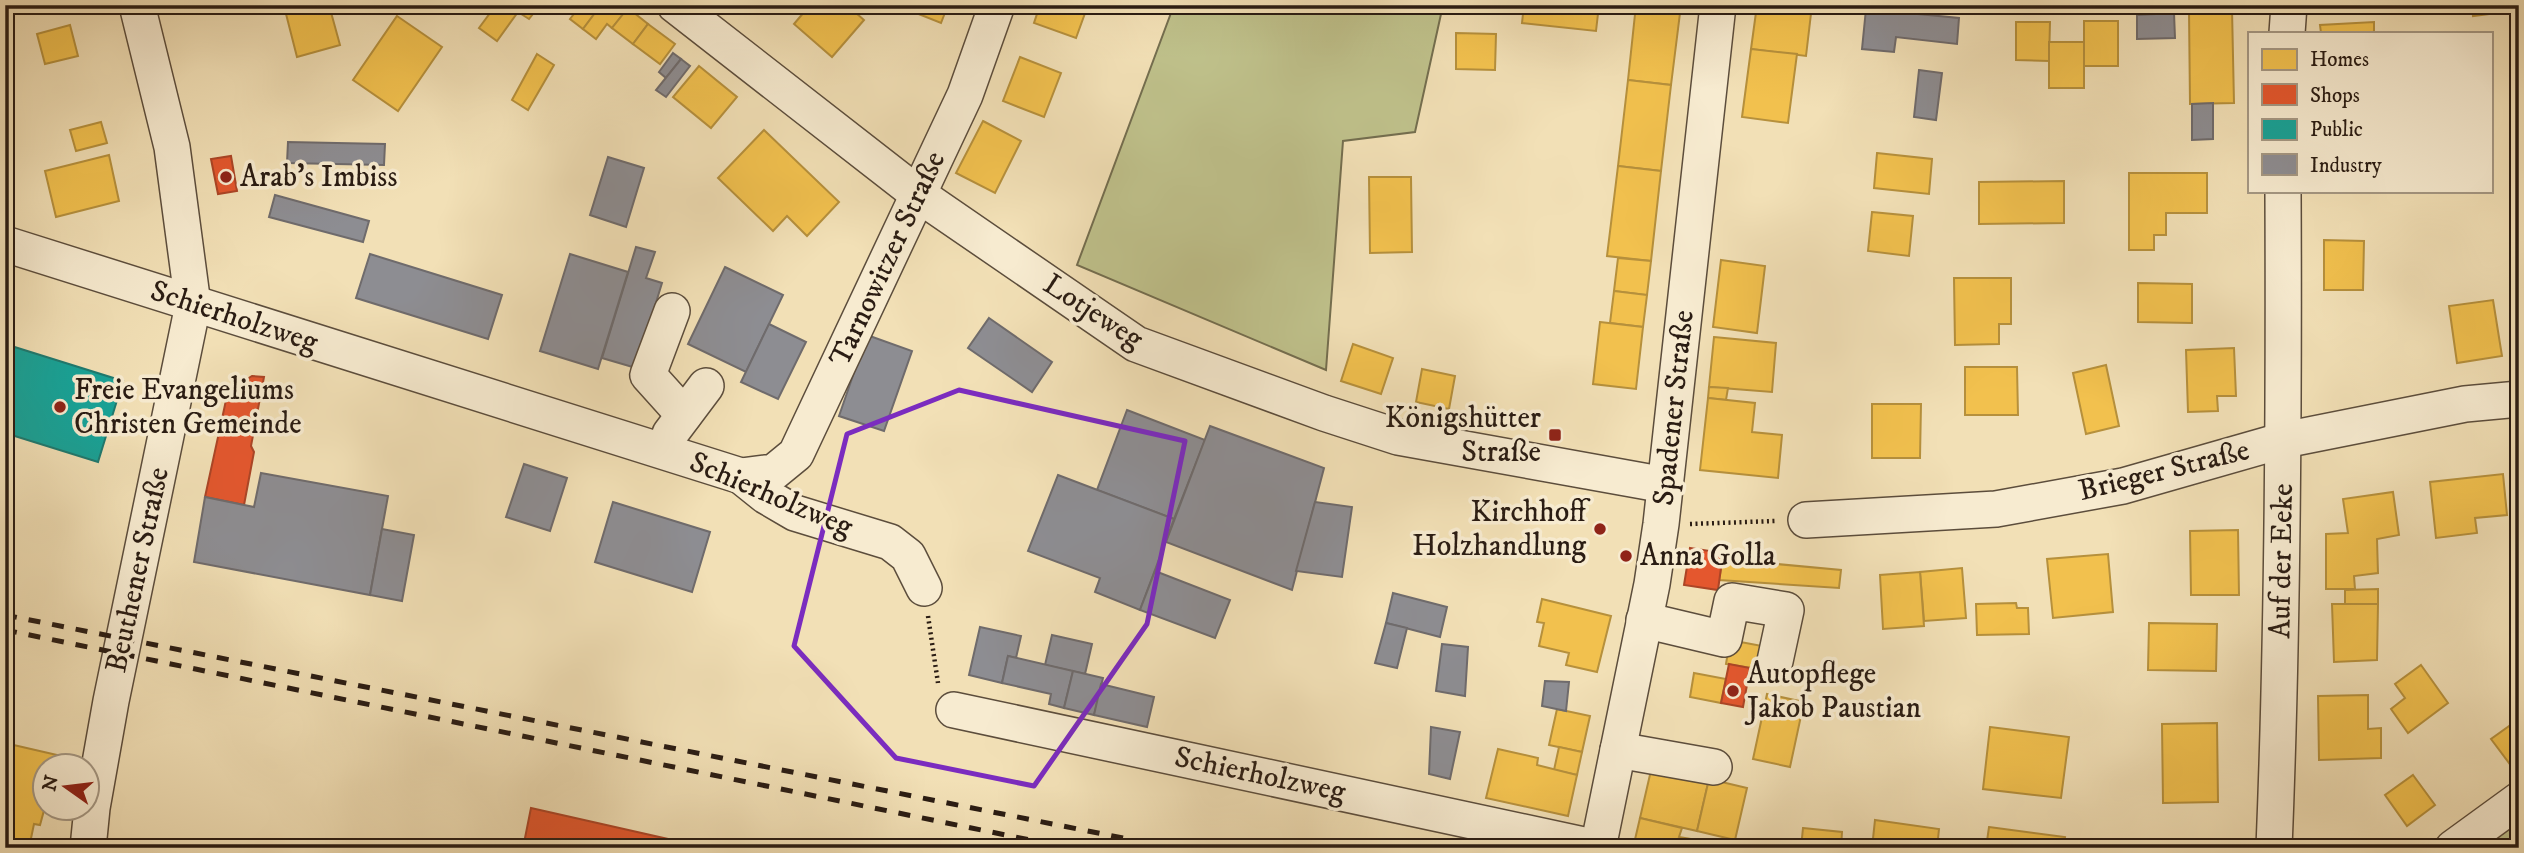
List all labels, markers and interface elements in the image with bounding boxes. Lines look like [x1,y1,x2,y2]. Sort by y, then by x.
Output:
legend [2248,32,2492,192]
text: Homes [2310,47,2369,73]
text: Shops [2310,83,2360,109]
text: Public [2310,117,2363,143]
street label: Tarnowitzer Straße [822,145,954,373]
text: Industry [2310,153,2383,179]
place label: Arab's Imbiss [240,159,397,196]
marker: Arab's Imbiss [218,169,234,185]
street label: Lotjeweg [1036,266,1150,358]
street label: Schierholzweg [146,273,323,362]
street label: Spadener Straße [1645,308,1703,508]
place label: Freie Evangeliums Christen Gemeinde [74,372,302,443]
marker: Freie Evangeliums Christen Gemeinde [52,399,68,415]
place label: Königshütter Straße [1385,400,1541,471]
marker: Königshütter Straße [1547,427,1563,443]
street label: Brieger Straße [2075,432,2253,510]
street label: Schierholzweg [684,444,859,546]
street label: Beuthener Straße [98,464,178,676]
street label: Auf der Eeke [2262,483,2302,639]
place label: Kirchhoff Holzhandlung [1412,494,1591,565]
marker: Kirchhoff Holzhandlung [1592,521,1608,537]
place label: Anna Golla [1640,538,1776,575]
marker: Anna Golla [1618,548,1634,564]
place label: Autopflege Jakob Paustian [1744,656,1922,727]
marker: Autopflege Jakob Paustian [1725,683,1741,699]
street label: Schierholzweg [1171,739,1349,811]
north arrow [32,752,102,822]
text: N [38,773,64,794]

